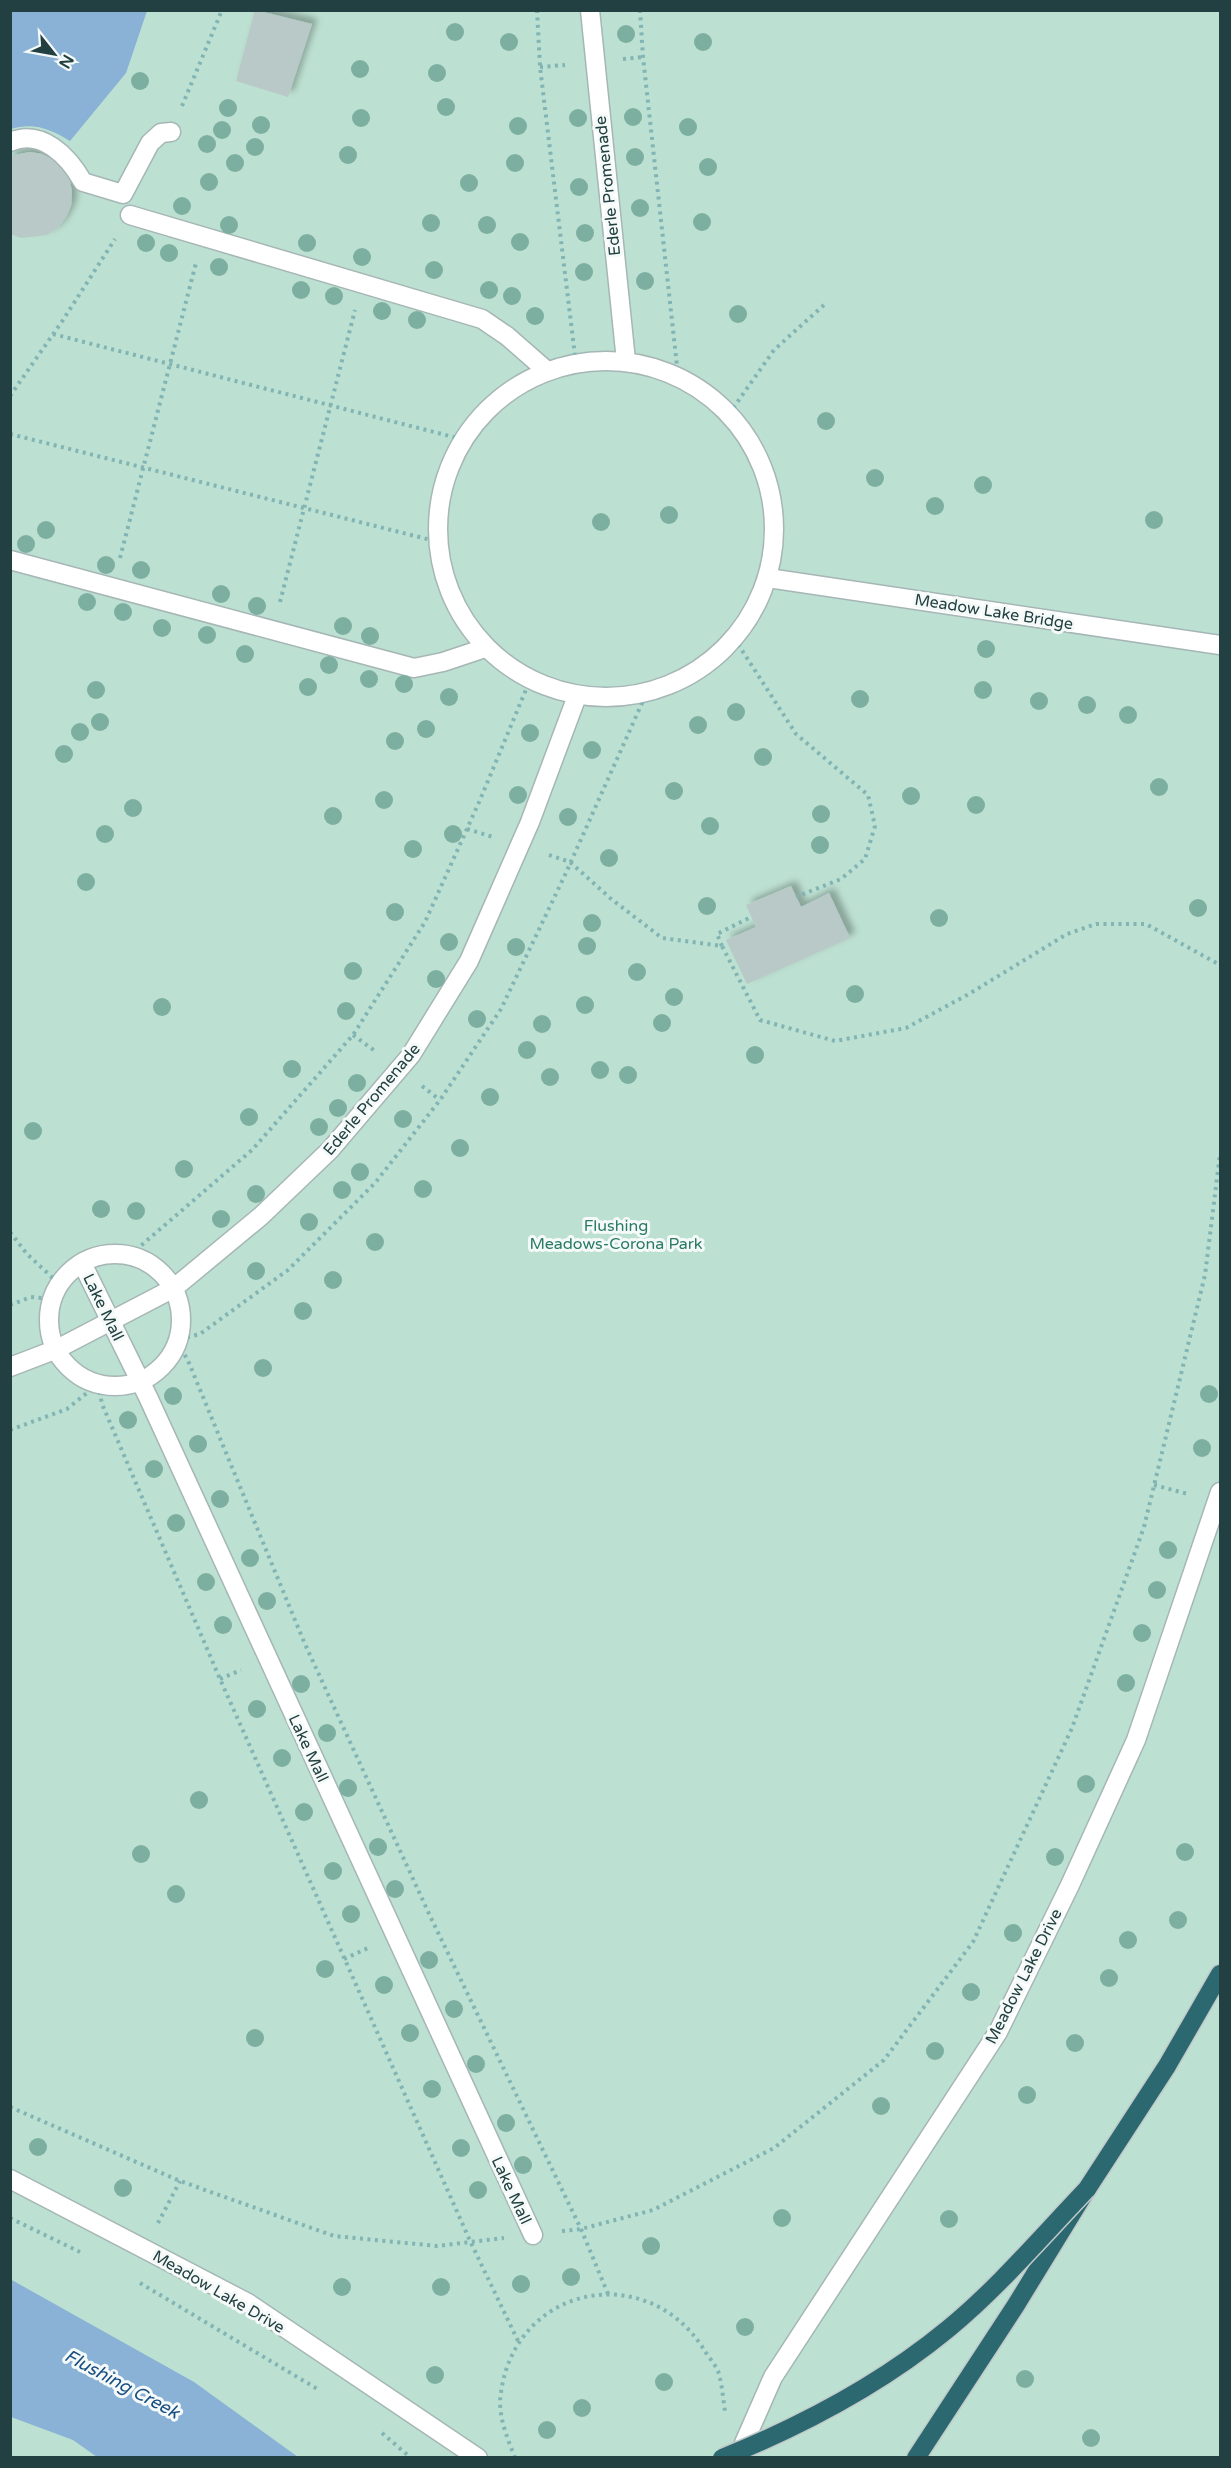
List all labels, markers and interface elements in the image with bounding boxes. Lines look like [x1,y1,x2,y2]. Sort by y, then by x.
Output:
north arrow [24,24,84,84]
text: N [54,51,78,72]
street label: Ederle Promenade [591,115,625,257]
street label: Meadow Lake Bridge [913,590,1075,634]
street label: Ederle Promenade [319,1039,425,1160]
park label: Flushing Meadows-Corona Park [529,1216,703,1254]
street label: Lake Mall [78,1271,128,1344]
street label: Lake Mall [284,1711,332,1785]
street label: Meadow Lake Drive [981,1905,1067,2047]
street label: Lake Mall [487,2153,535,2227]
street label: Meadow Lake Drive [149,2246,288,2338]
water label: Flushing Creek [61,2345,184,2424]

